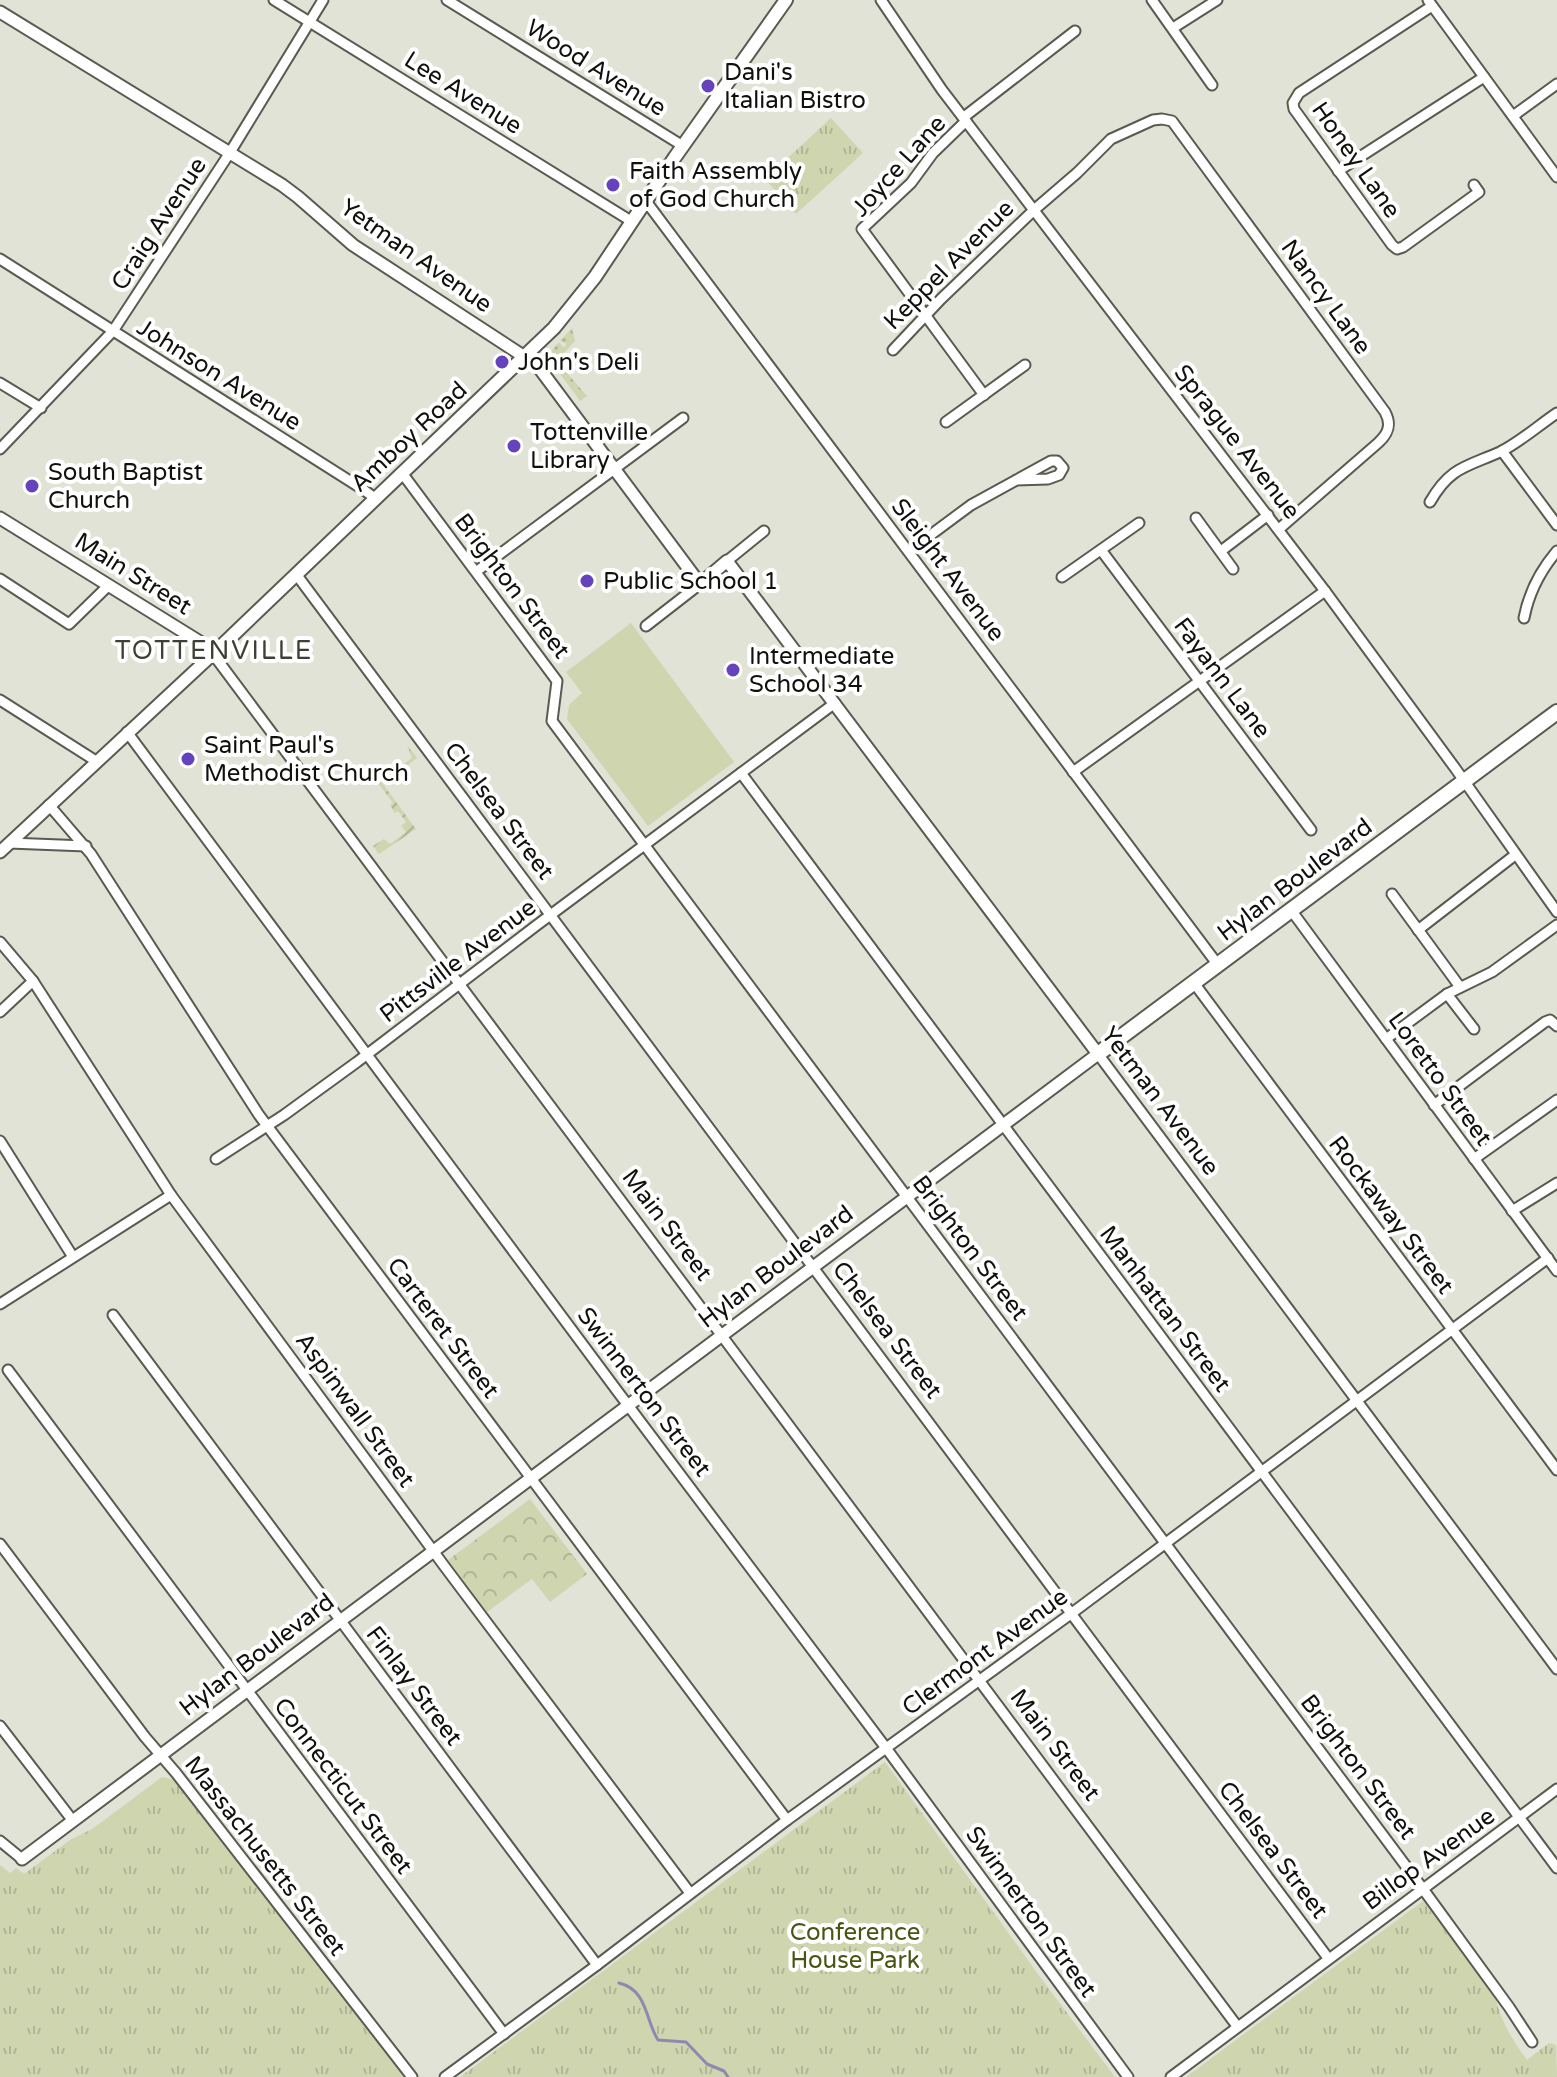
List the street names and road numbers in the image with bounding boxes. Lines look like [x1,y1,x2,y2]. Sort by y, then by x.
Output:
street label: Wood Avenue [521,13,671,123]
street label: Lee Avenue [399,45,527,141]
street label: Honey Lane [1305,96,1407,224]
street label: Joyce Lane [846,109,952,223]
street label: Craig Avenue [105,152,213,296]
street label: Yetman Avenue [335,193,497,319]
street label: Keppel Avenue [878,194,1020,336]
street label: Nancy Lane [1275,234,1377,360]
street label: Johnson Avenue [132,313,306,437]
street label: Sprague Avenue [1168,359,1306,525]
street label: Amboy Road [345,376,473,498]
street label: Sleight Avenue [885,493,1011,647]
street label: Brighton Street [448,508,576,664]
street label: Main Street [69,527,197,621]
street label: Fayann Lane [1167,612,1277,744]
street label: Chelsea Street [438,737,560,885]
street label: Hylan Boulevard [1212,812,1378,948]
street label: Pittsville Avenue [374,893,542,1029]
street label: Loretto Street [1382,1006,1498,1152]
street label: Yetman Avenue [1095,1021,1225,1181]
street label: Rockaway Street [1322,1130,1460,1300]
street label: Main Street [616,1164,718,1286]
street label: Brighton Street [906,1170,1034,1326]
street label: Hylan Boulevard [693,1199,859,1335]
street label: Manhattan Street [1093,1220,1237,1398]
street label: Carteret Street [381,1252,505,1404]
street label: Chelsea Street [826,1256,948,1404]
street label: Swinnerton Street [571,1302,717,1482]
street label: Aspinwall Street [289,1327,421,1493]
street label: Clermont Avenue [897,1582,1073,1722]
street label: Hylan Boulevard [174,1587,340,1723]
street label: Finlay Street [360,1621,468,1751]
street label: Main Street [1004,1684,1106,1806]
street label: Brighton Street [1294,1689,1422,1845]
street label: Connecticut Street [267,1692,419,1880]
street label: Massachusetts Street [178,1751,352,1961]
street label: Chelsea Street [1212,1776,1334,1924]
street label: Billop Avenue [1357,1801,1501,1917]
street label: Swinnerton Street [959,1821,1103,2003]

